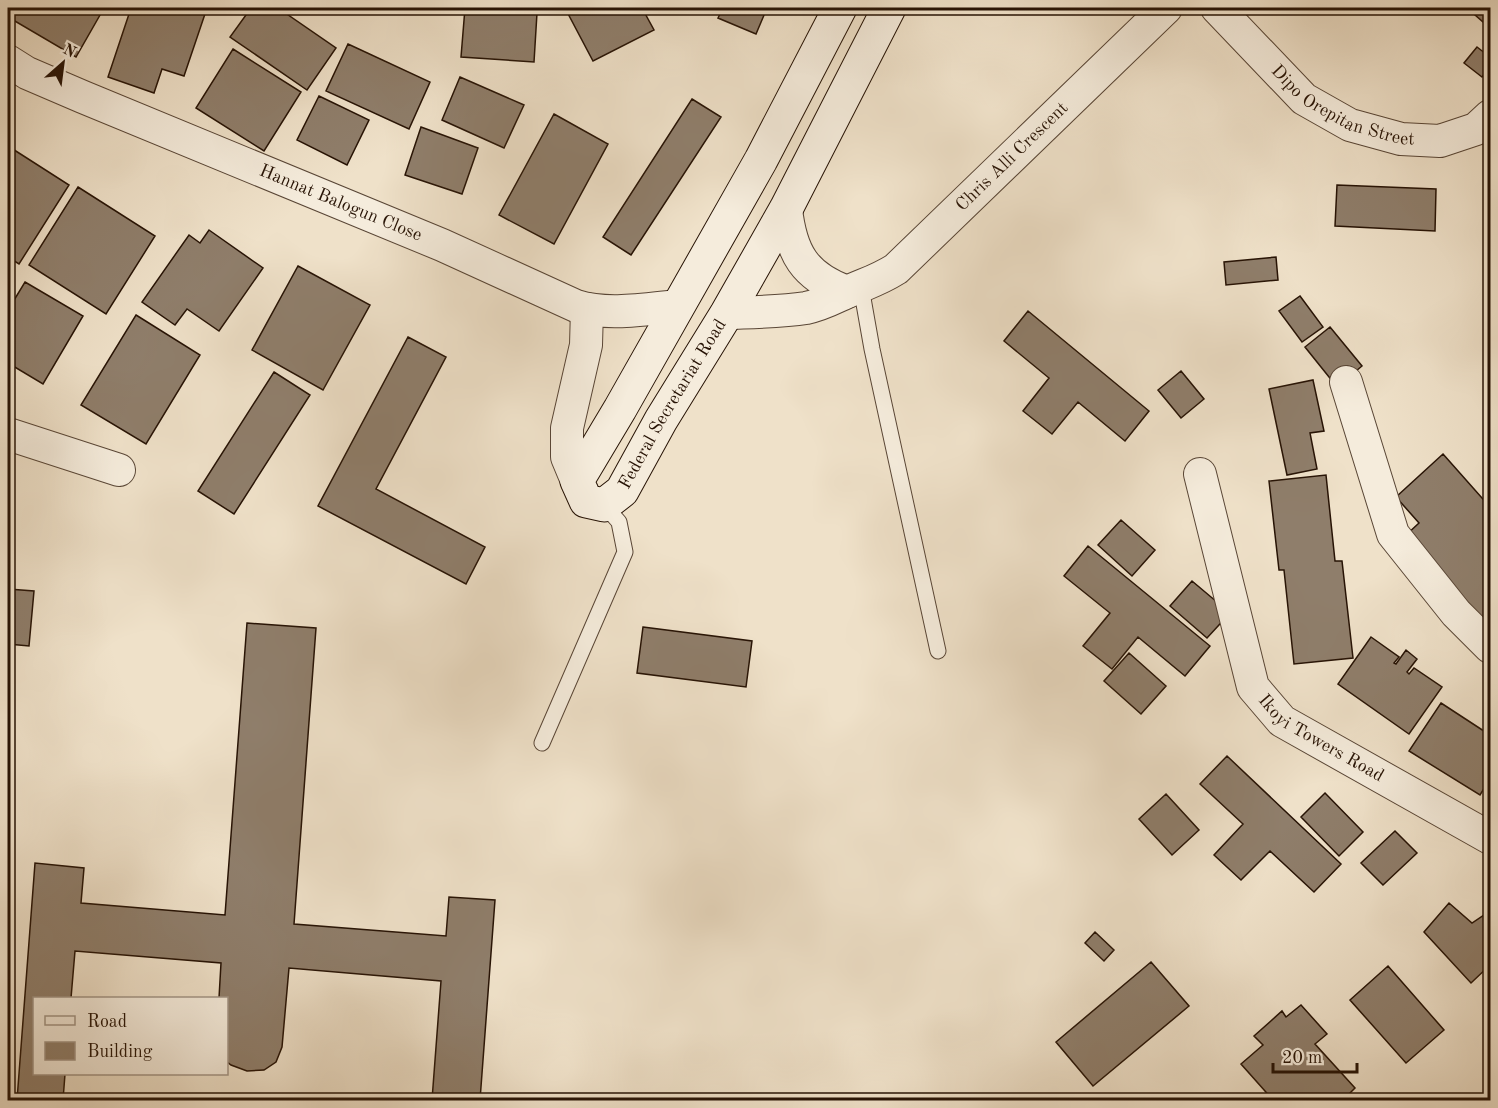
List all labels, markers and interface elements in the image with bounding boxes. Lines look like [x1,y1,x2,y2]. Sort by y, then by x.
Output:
north arrow [33,33,93,93]
text: N [60,42,79,62]
street label: Dipo Orepitan Street [1268,62,1415,149]
street label: Chris Alli Crescent [953,99,1072,215]
street label: Hannat Balogun Close [257,162,424,245]
street label: Federal Secretariat Road [616,316,730,492]
street label: Ikoyi Towers Road [1255,691,1387,785]
legend [33,997,228,1075]
text: Road [87,1013,127,1031]
scale bar [1273,1036,1357,1074]
text: Building [87,1043,153,1061]
text: 20 m [1282,1049,1322,1067]

